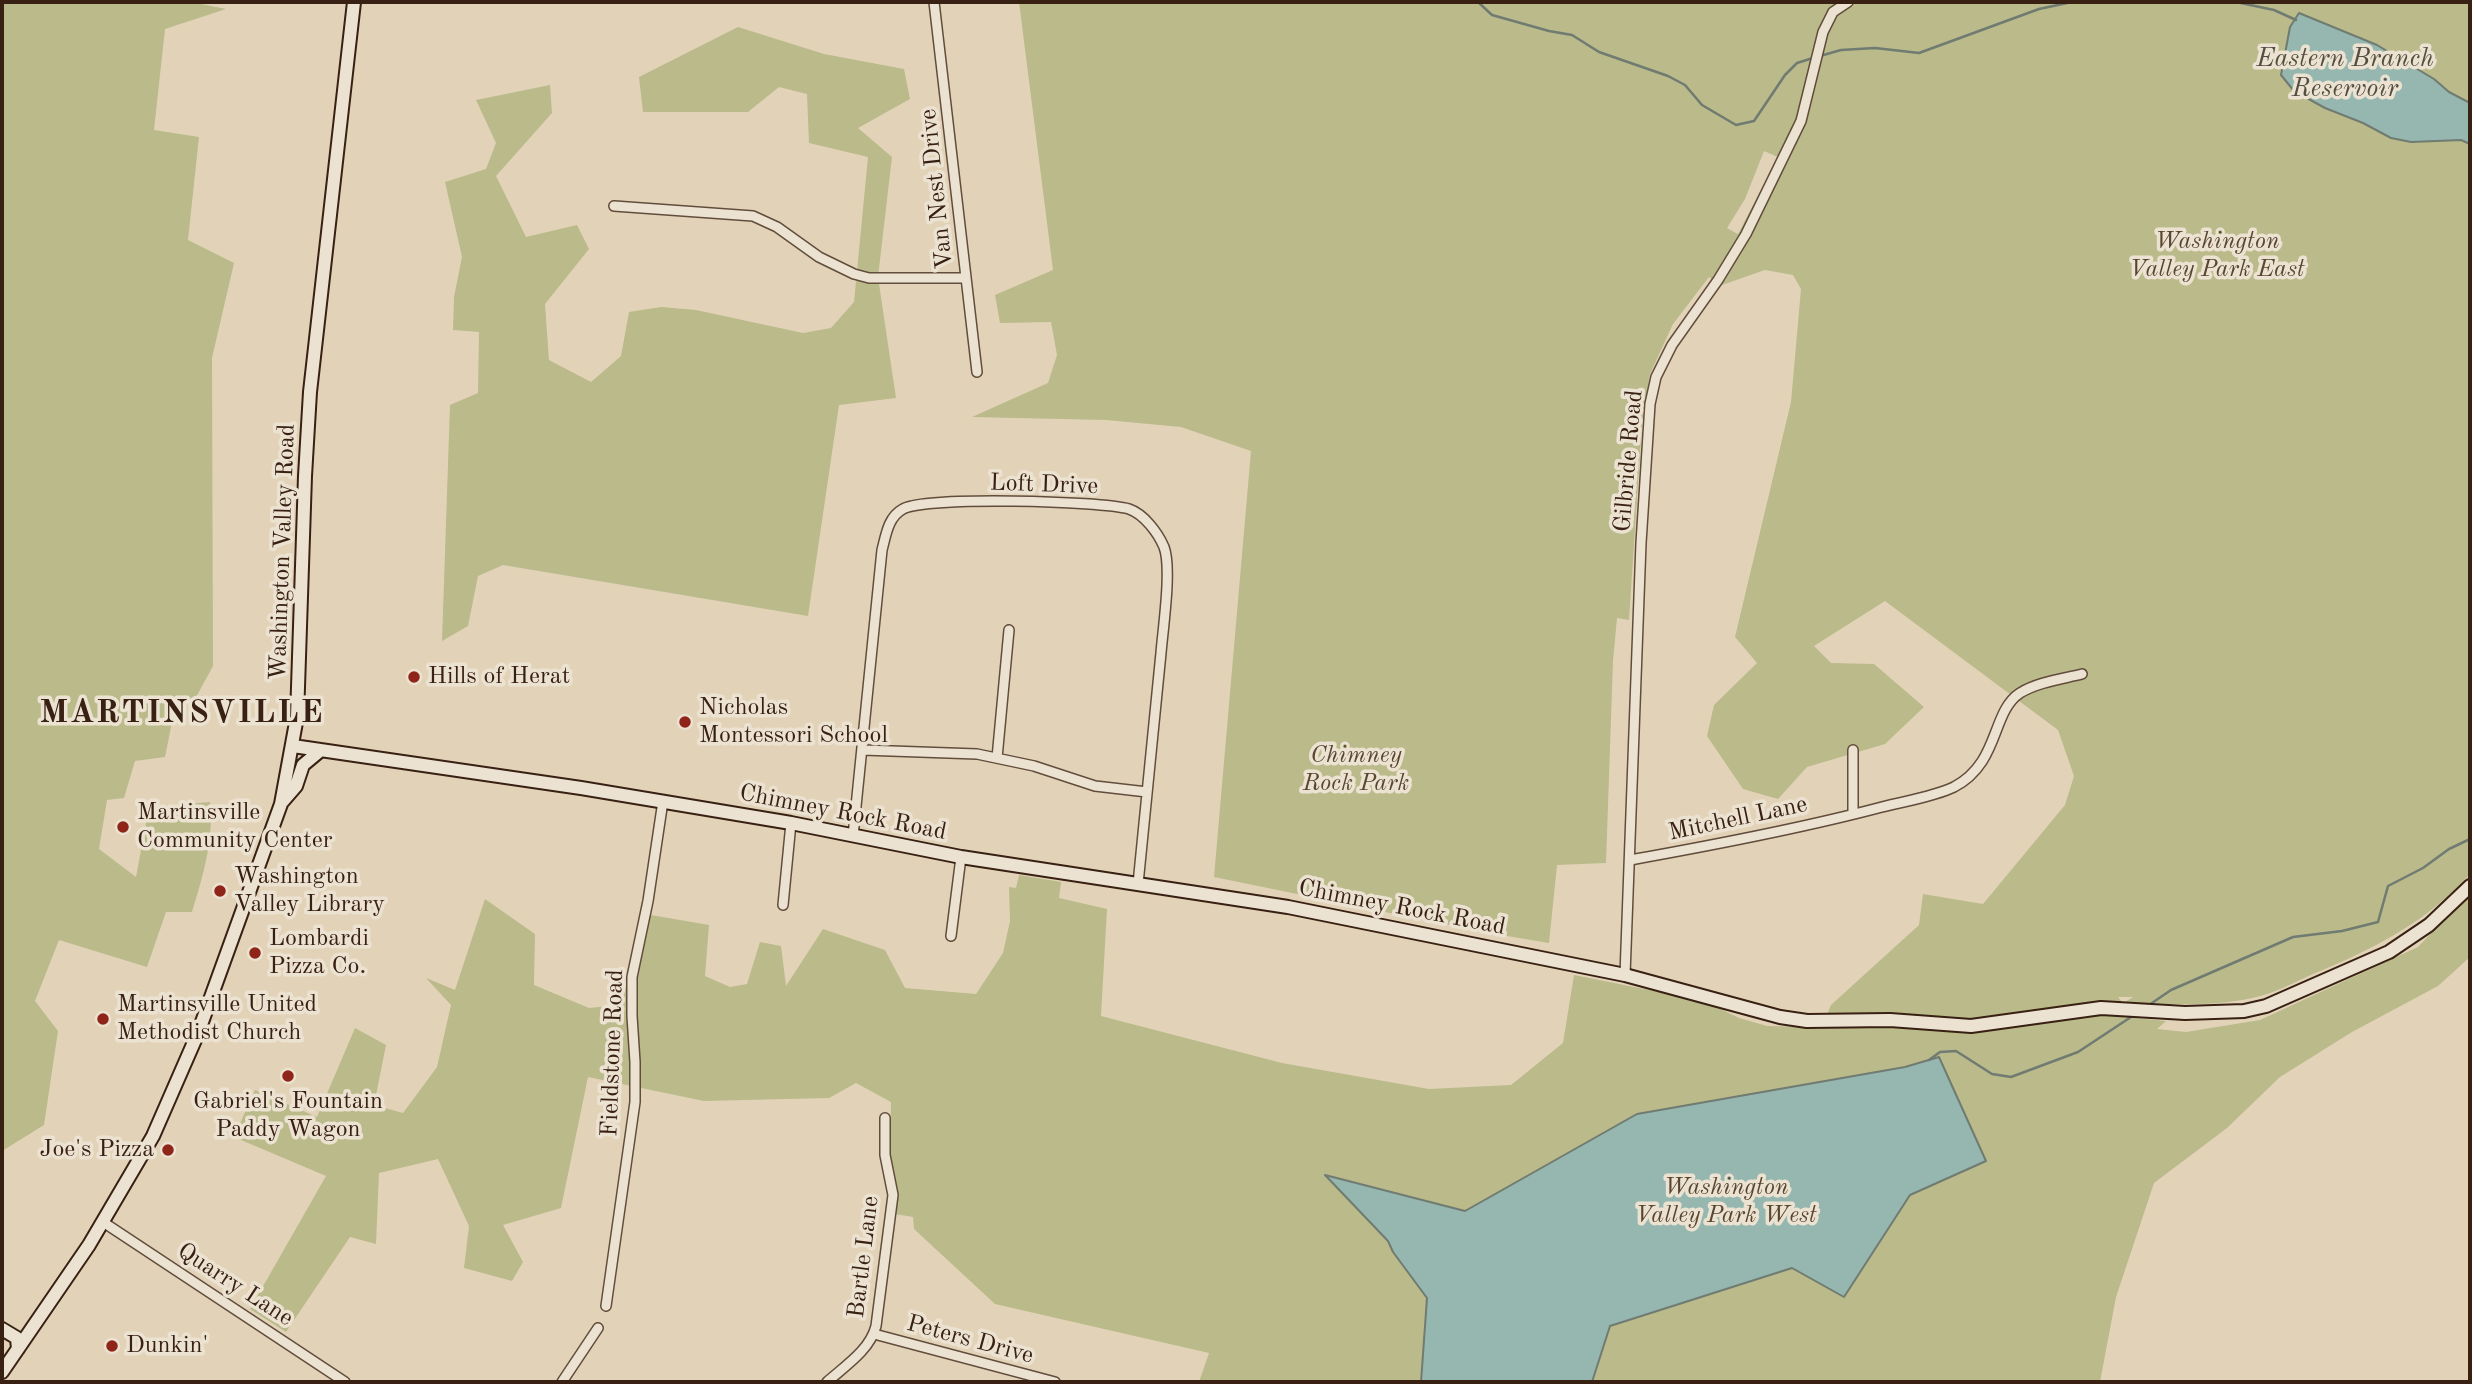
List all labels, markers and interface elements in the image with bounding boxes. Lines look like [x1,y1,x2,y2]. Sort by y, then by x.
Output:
water label: Eastern Branch Reservoir [2256,43,2434,104]
street label: Van Nest Drive [914,108,960,270]
park label: Washington Valley Park East [2129,228,2305,284]
street label: Gilbride Road [1608,389,1650,533]
street label: Washington Valley Road [264,423,302,681]
street label: Loft Drive [989,469,1099,501]
place label: Hills of Herat [428,663,570,691]
marker: Hills of Herat [406,669,422,685]
place label: Nicholas Montessori School [699,694,888,750]
district label: MARTINSVILLE [41,695,323,733]
marker: Nicholas Montessori School [677,714,693,730]
park label: Chimney Rock Park [1303,742,1409,798]
street label: Chimney Rock Road [737,779,949,847]
street label: Mitchell Lane [1666,790,1810,848]
place label: Martinsville Community Center [137,799,333,855]
marker: Martinsville Community Center [115,819,131,835]
place label: Washington Valley Library [234,863,385,919]
street label: Chimney Rock Road [1296,874,1508,942]
marker: Washington Valley Library [212,883,228,899]
place label: Lombardi Pizza Co. [269,925,369,981]
marker: Lombardi Pizza Co. [247,945,263,961]
street label: Fieldstone Road [596,969,630,1137]
place label: Martinsville United Methodist Church [117,991,317,1047]
marker: Martinsville United Methodist Church [95,1011,111,1027]
marker: Gabriel's Fountain Paddy Wagon [280,1068,296,1084]
place label: Gabriel's Fountain Paddy Wagon [193,1088,383,1144]
place label: Joe's Pizza [39,1136,154,1164]
marker: Joe's Pizza [160,1142,176,1158]
park label: Washington Valley Park West [1635,1174,1817,1230]
street label: Bartle Lane [842,1194,886,1320]
street label: Quarry Lane [172,1237,298,1333]
street label: Peters Drive [903,1309,1037,1371]
place label: Dunkin' [126,1332,208,1360]
marker: Dunkin' [104,1338,120,1354]

